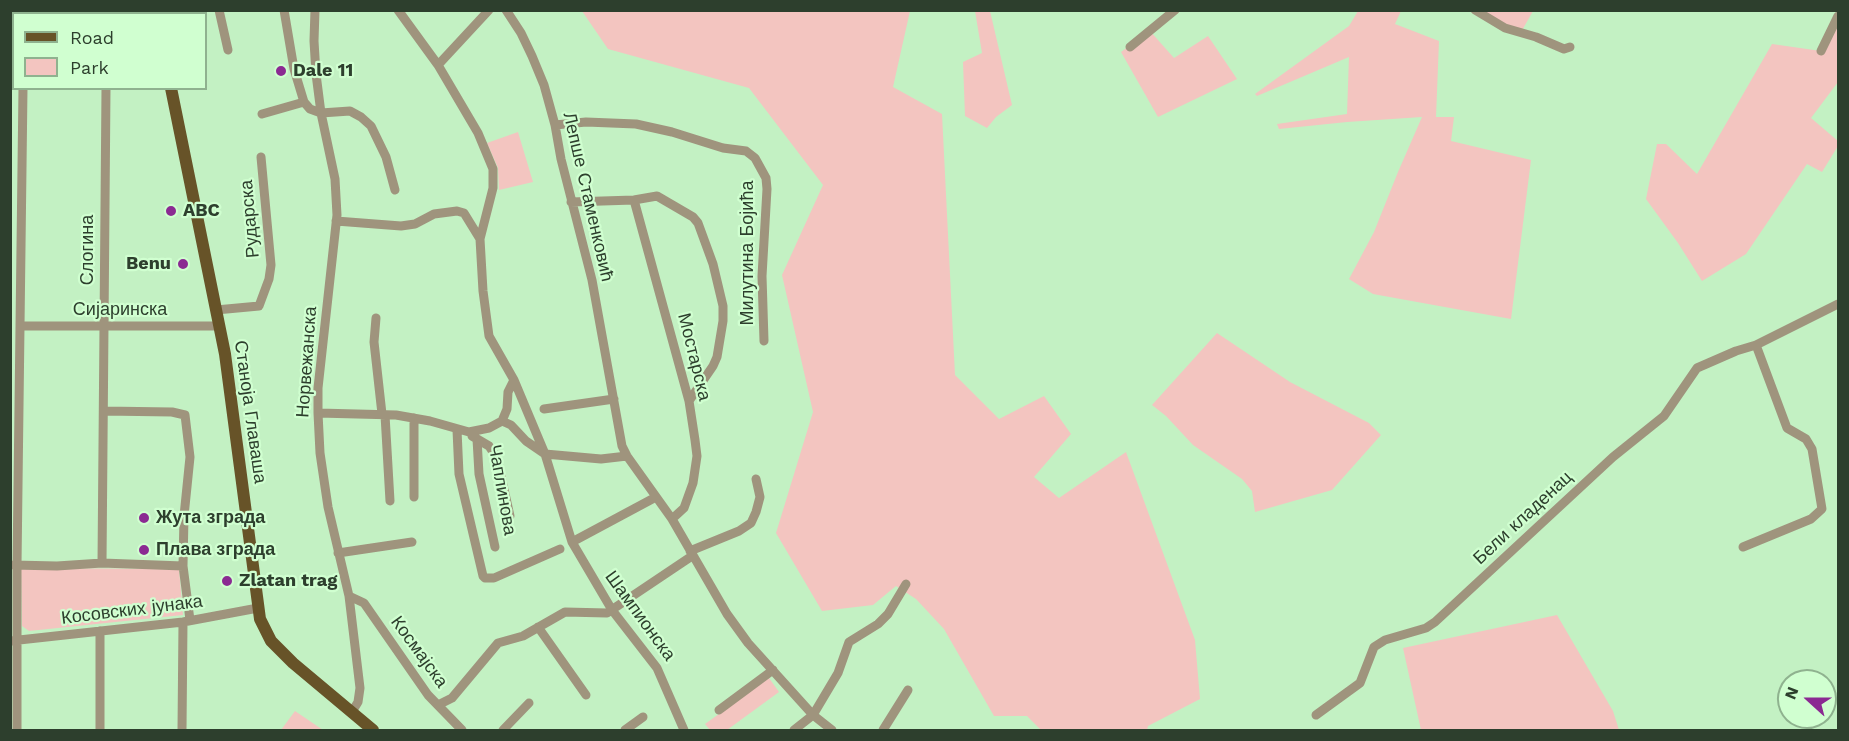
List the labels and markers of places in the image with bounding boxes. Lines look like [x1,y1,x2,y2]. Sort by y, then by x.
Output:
place label: Dale 11 [293,60,353,82]
marker: Dale 11 [274,64,288,78]
place label: ABC [183,200,220,222]
marker: ABC [164,204,178,218]
place label: Benu [126,253,171,275]
marker: Benu [176,257,190,271]
place label: Жута зграда [156,507,265,529]
marker: Жута зграда [137,511,151,525]
place label: Плава зграда [156,539,275,561]
marker: Плава зграда [137,543,151,557]
place label: Zlatan trag [239,570,337,592]
marker: Zlatan trag [220,574,234,588]

